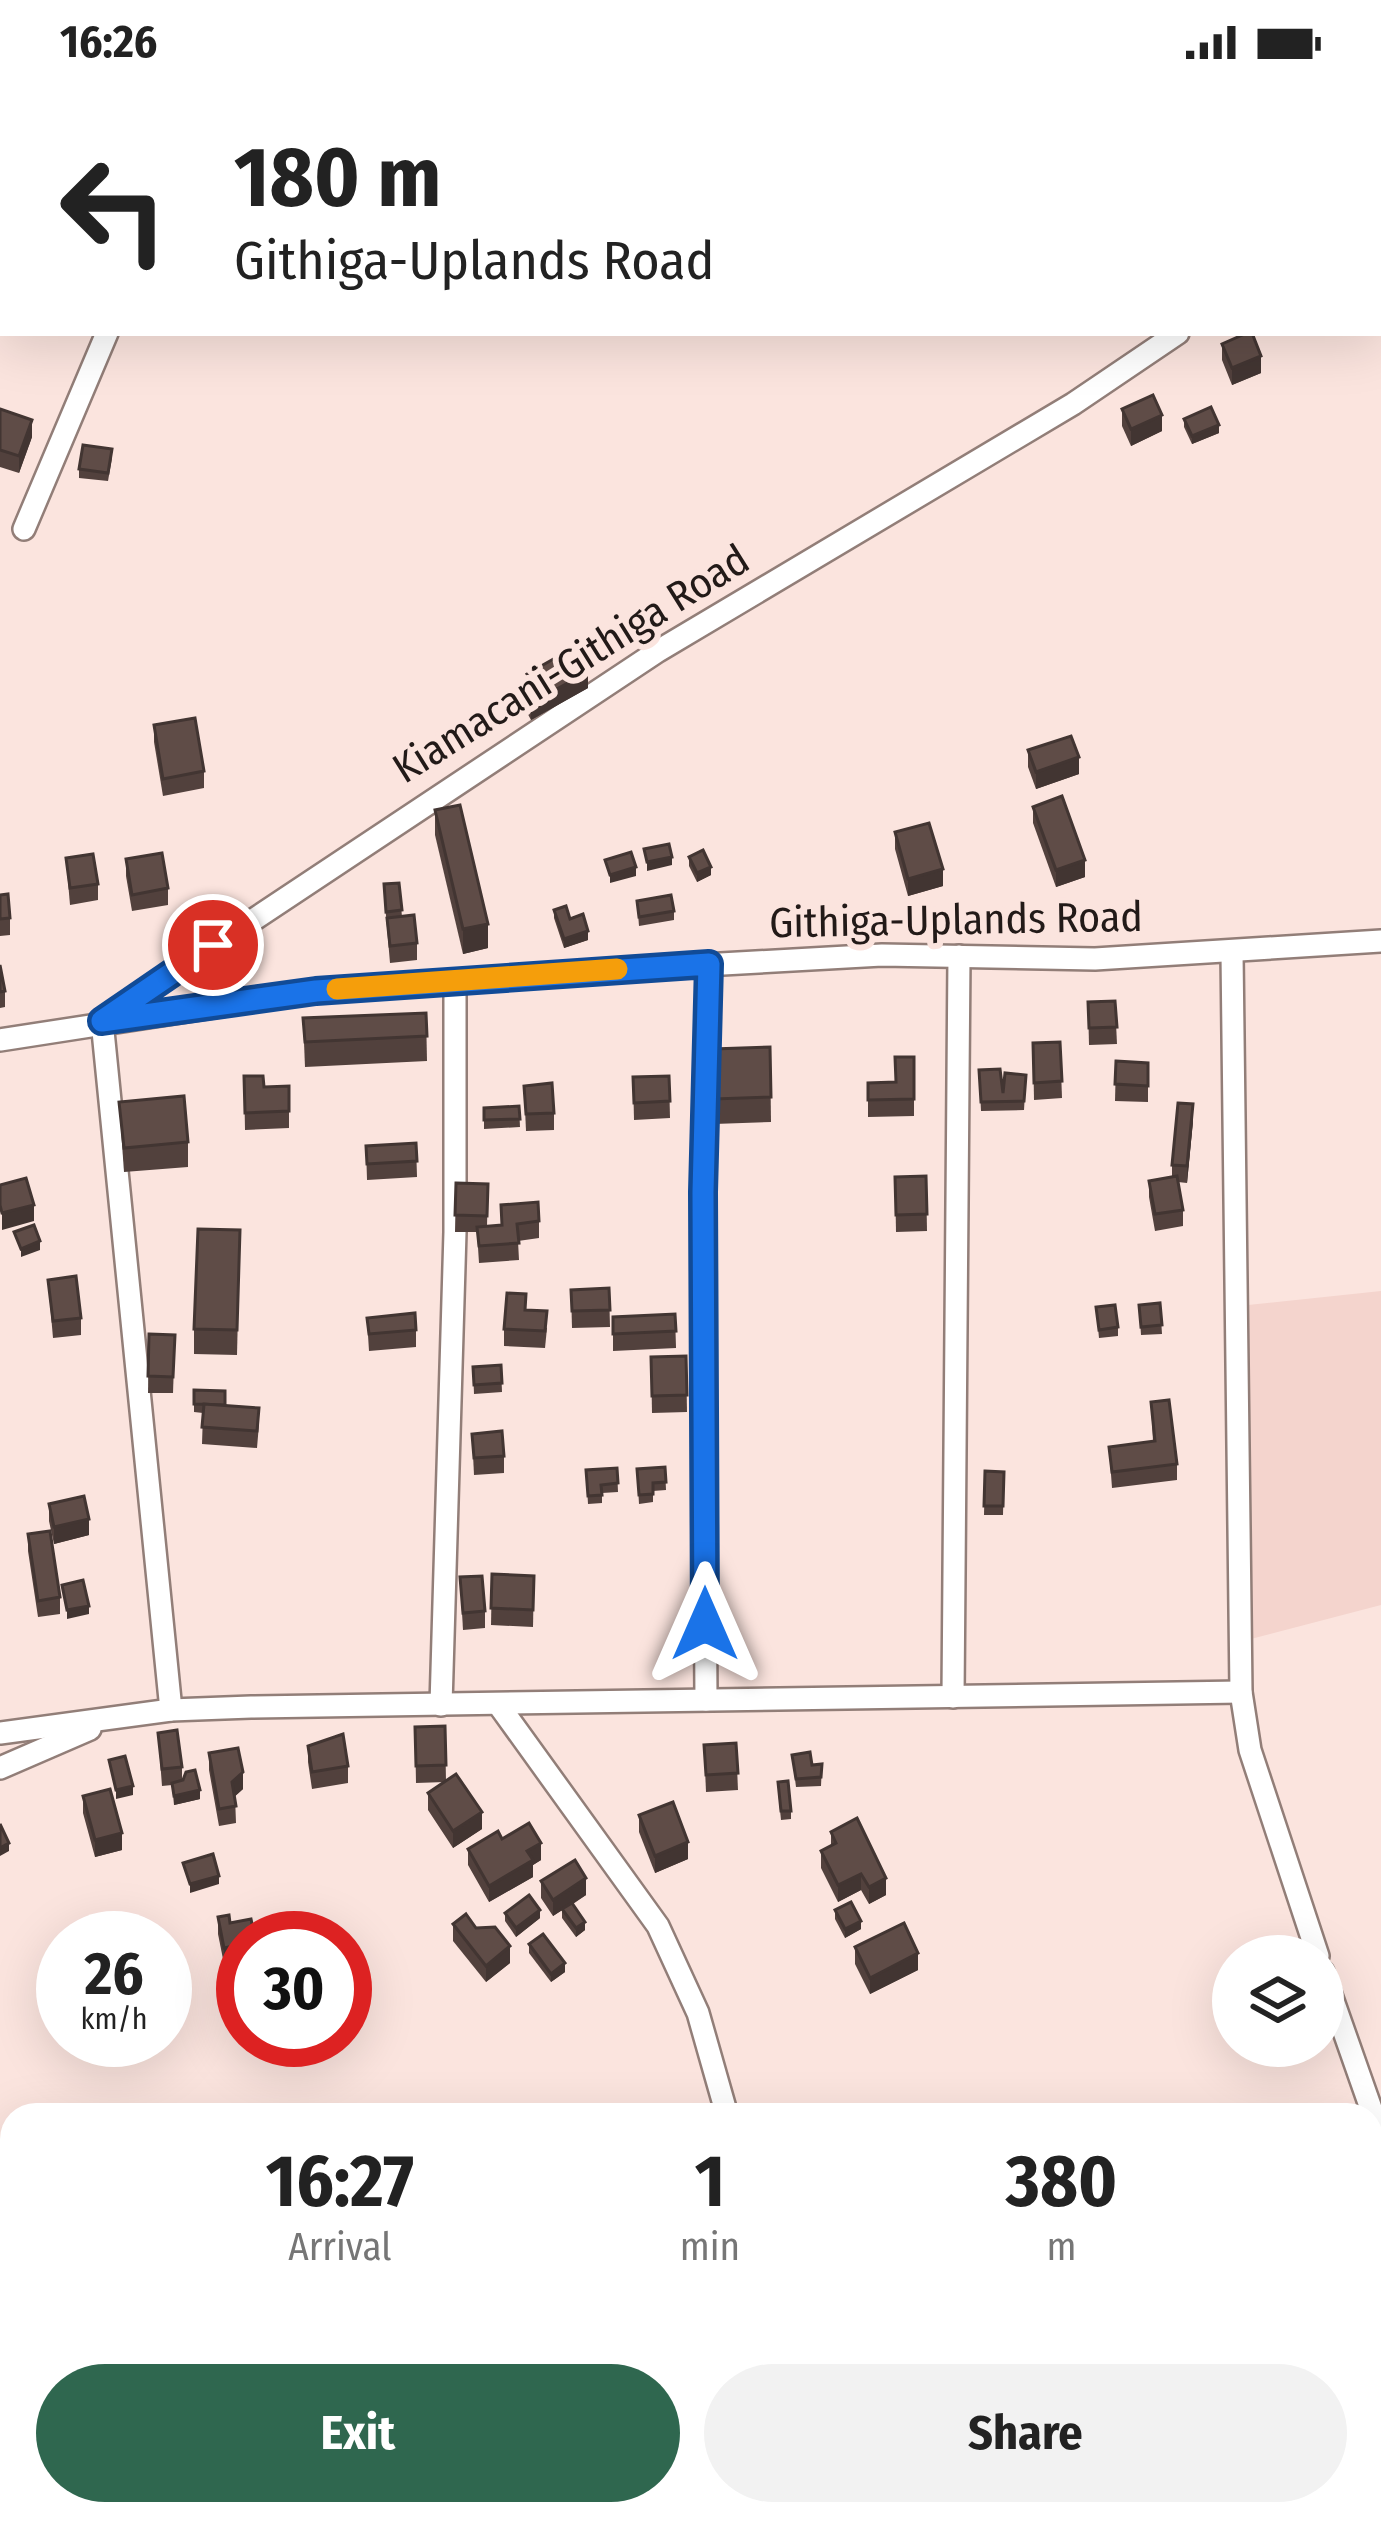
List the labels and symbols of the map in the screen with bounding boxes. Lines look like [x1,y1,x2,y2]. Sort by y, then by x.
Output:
street label: Kiamacani-Githiga Road [384,534,758,794]
street label: Githiga-Uplands Road [769,892,1143,948]
pin [162,894,264,996]
position arrow [642,1561,768,1687]
speed limit sign: 30 [216,1911,372,2067]

